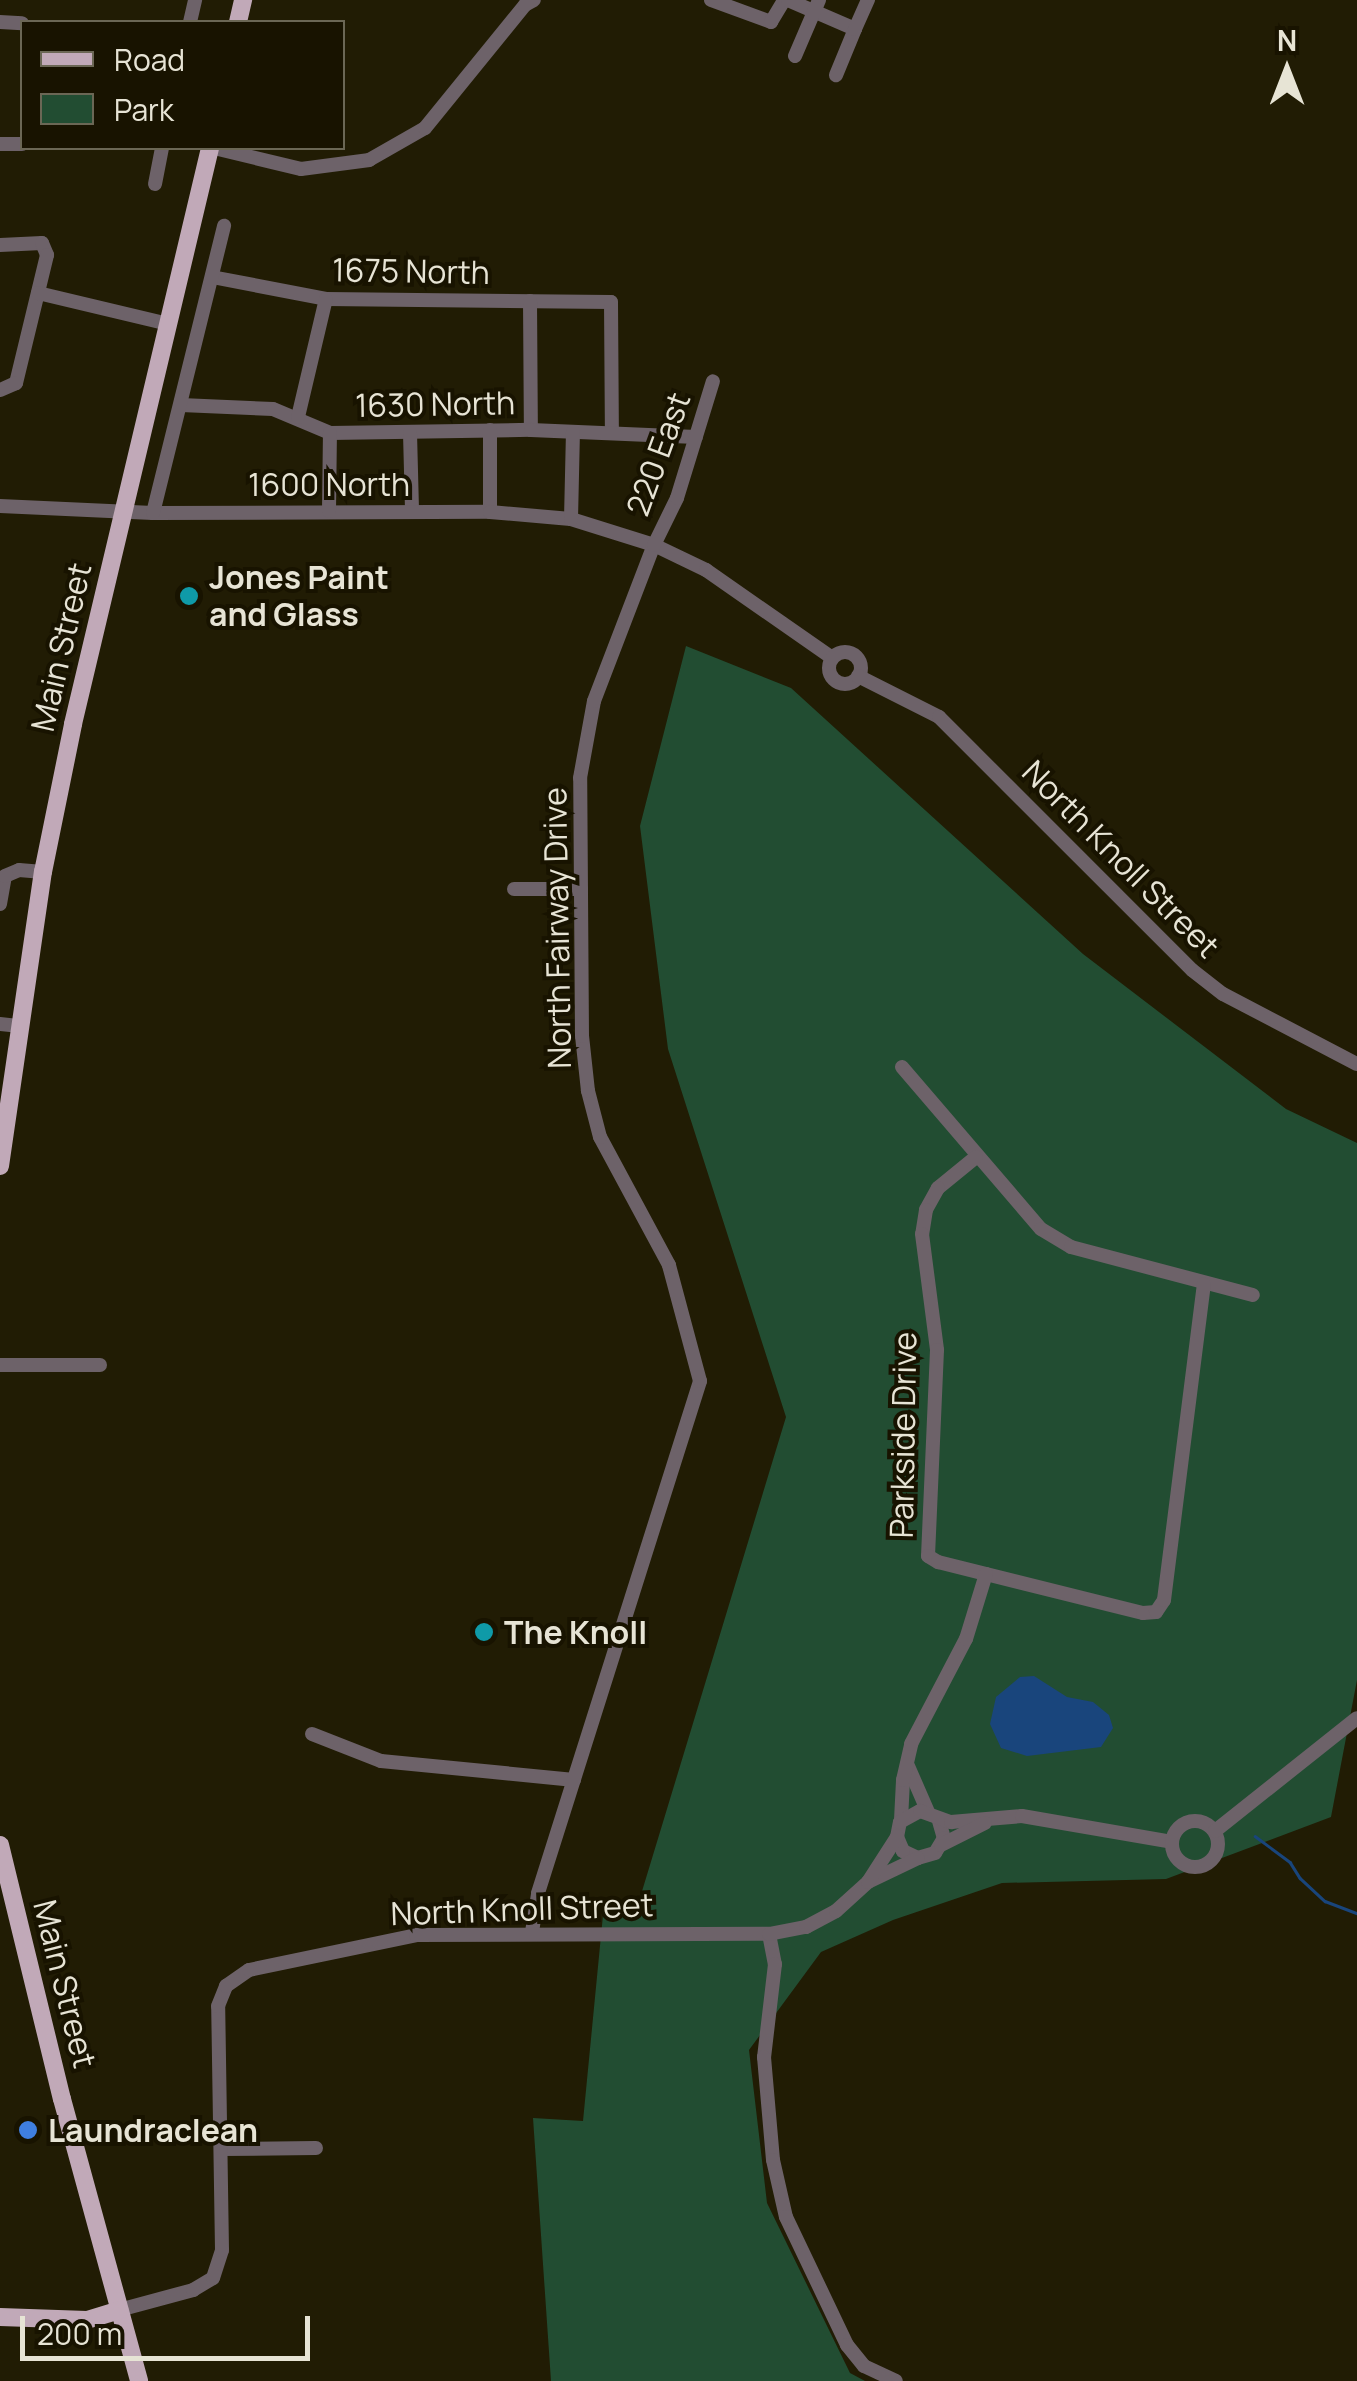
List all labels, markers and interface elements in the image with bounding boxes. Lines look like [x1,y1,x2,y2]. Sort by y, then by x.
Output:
legend [20,20,345,150]
north arrow [1237,20,1337,120]
text: N [1277,21,1297,59]
text: Road [114,39,185,80]
text: Park [114,89,174,130]
street label: 1675 North [332,250,490,292]
street label: 1630 North [355,383,515,425]
street label: 220 East [618,387,698,521]
street label: 1600 North [248,465,410,503]
street label: Main Street [23,559,99,735]
place label: Jones Paint and Glass [209,559,389,634]
marker: Jones Paint and Glass [178,585,200,607]
street label: North Knoll Street [1015,753,1227,965]
street label: North Fairway Drive [535,787,579,1069]
street label: Parkside Drive [882,1331,924,1539]
place label: The Knoll [504,1613,647,1651]
marker: The Knoll [473,1621,495,1643]
street label: North Knoll Street [390,1885,654,1933]
street label: Main Street [26,1896,104,2072]
place label: Laundraclean [48,2111,258,2149]
marker: Laundraclean [17,2119,39,2141]
scale bar [25,2296,315,2358]
text: 200 m [37,2313,122,2354]

